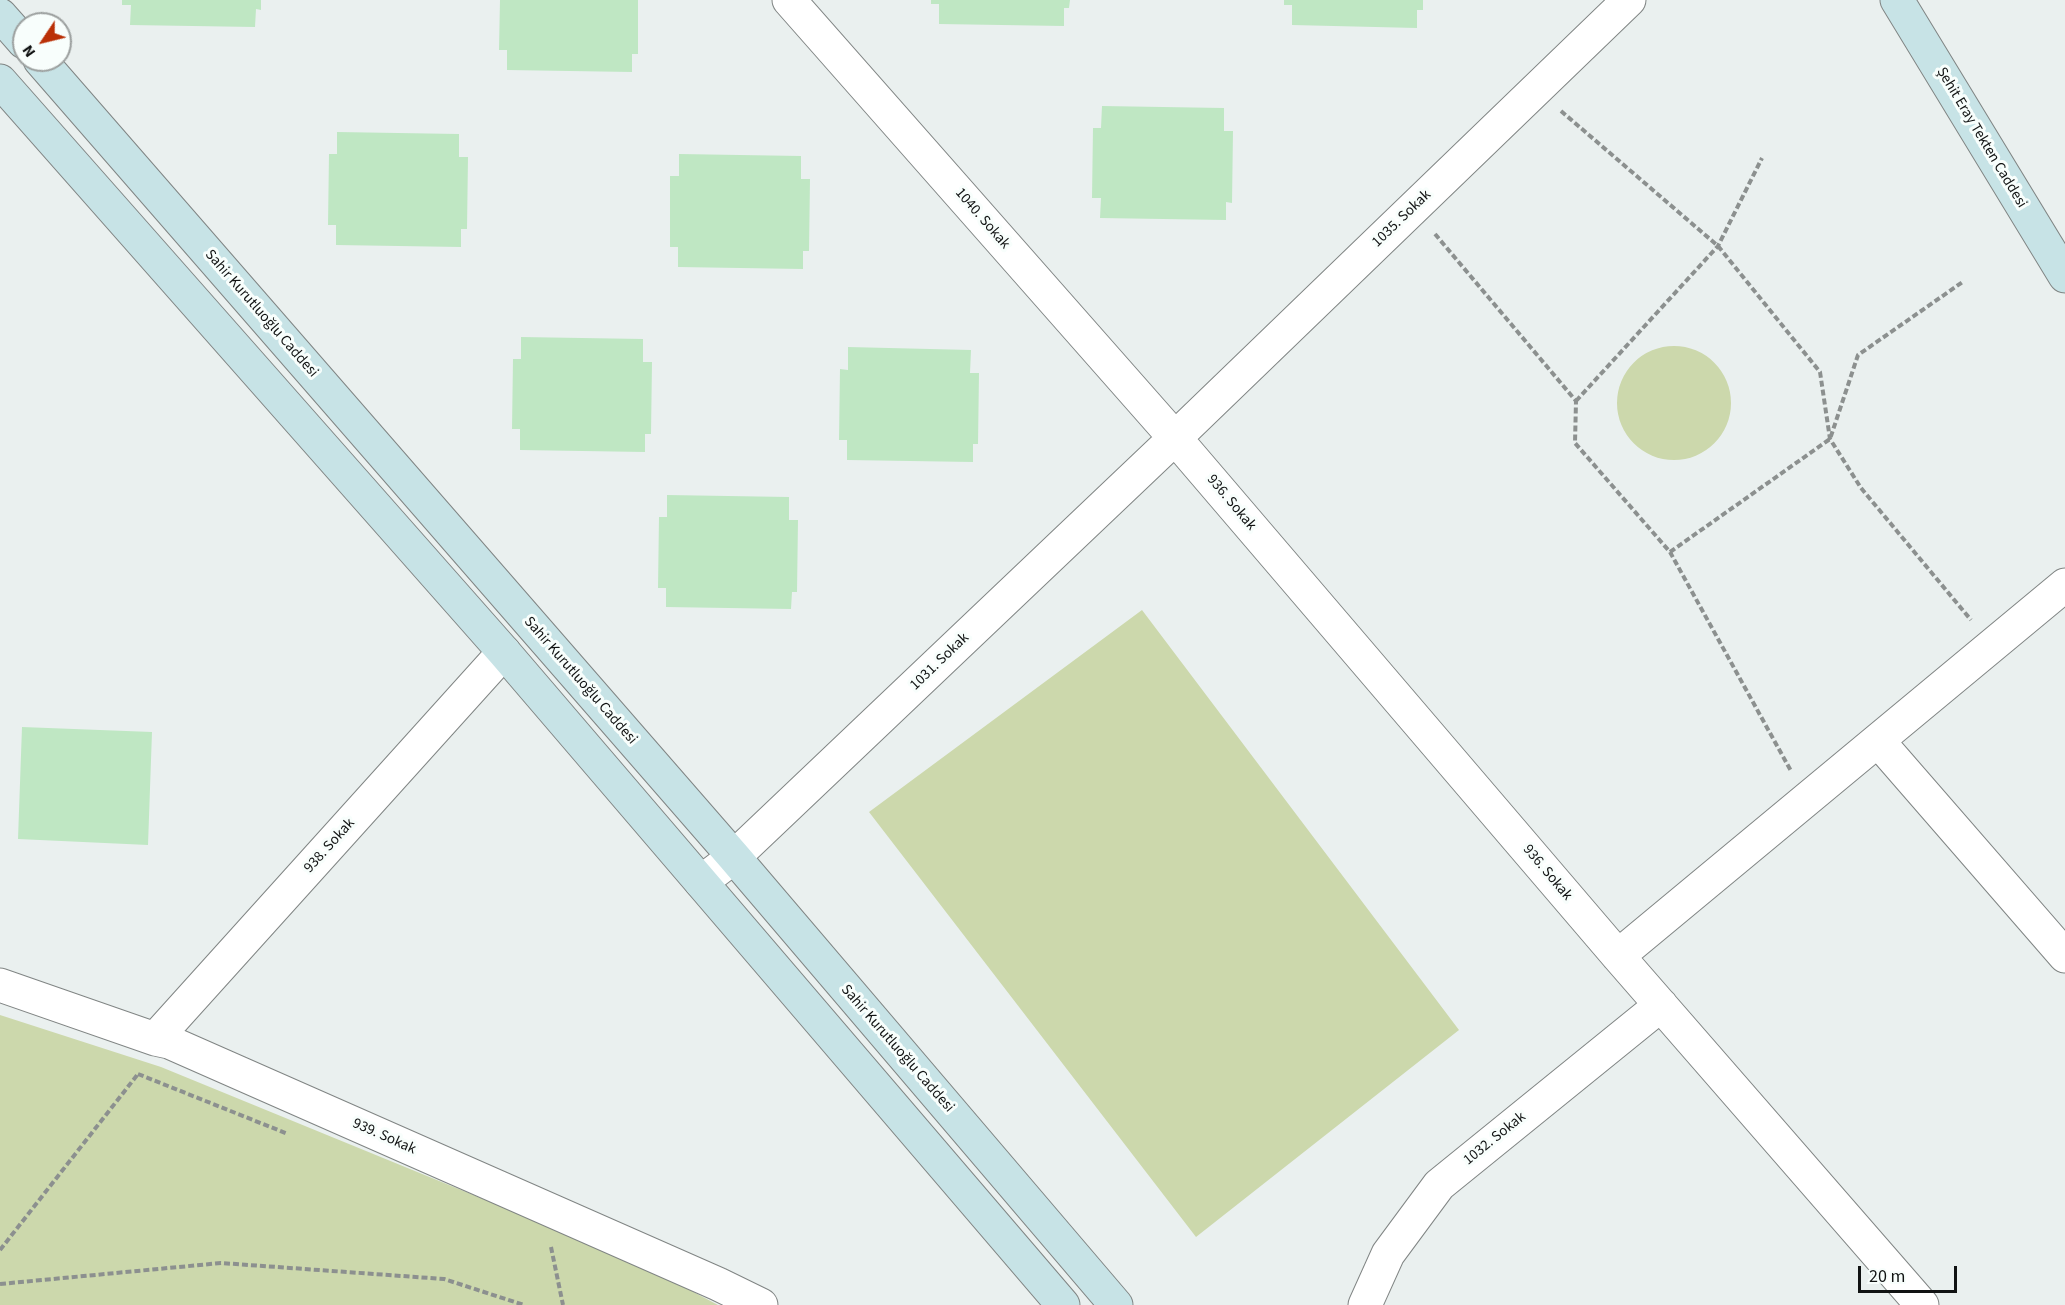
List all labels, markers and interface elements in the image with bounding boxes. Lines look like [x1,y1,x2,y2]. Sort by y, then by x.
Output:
north arrow [12,12,72,72]
text: N [17,41,41,62]
street label: Şehit Eray Tekten Caddesi [1932,64,2030,212]
street label: 1040. Sokak [951,185,1013,253]
street label: 1035. Sokak [1369,186,1435,252]
street label: Sahir Kurutluoğlu Caddesi [201,246,321,382]
street label: 936. Sokak [1202,471,1260,535]
street label: Sahir Kurutluoğlu Caddesi [520,613,640,749]
street label: 1031. Sokak [907,629,973,695]
street label: 938. Sokak [301,815,359,877]
street label: 936. Sokak [1518,841,1576,905]
street label: Sahir Kurutluoğlu Caddesi [837,981,957,1117]
street label: 1032. Sokak [1460,1108,1530,1170]
street label: 939. Sokak [350,1115,418,1159]
scale bar [1861,1254,1960,1292]
text: 20 m [1869,1264,1905,1289]

